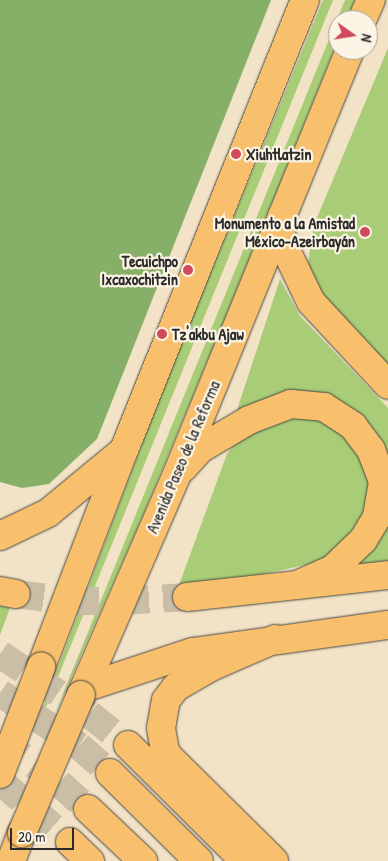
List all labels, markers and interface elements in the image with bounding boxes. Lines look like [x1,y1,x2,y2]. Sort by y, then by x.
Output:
north arrow [328,10,378,60]
text: N [357,32,377,44]
place label: Xiuhtlatzin [246,144,312,164]
marker: Xiuhtlatzin [230,148,242,160]
place label: Monumento a la Amistad México-Azeirbayán [215,213,355,251]
marker: Monumento a la Amistad México-Azeirbayán [359,226,371,238]
place label: Tecuichpo Ixcaxochitzin [101,251,178,289]
marker: Tecuichpo Ixcaxochitzin [182,264,194,276]
place label: Tz'akbu Ajaw [172,324,244,344]
marker: Tz'akbu Ajaw [156,328,168,340]
street label: Avenida Paseo de la Reforma [142,378,224,536]
scale bar [12,818,76,850]
text: 20 m [18,826,45,847]

